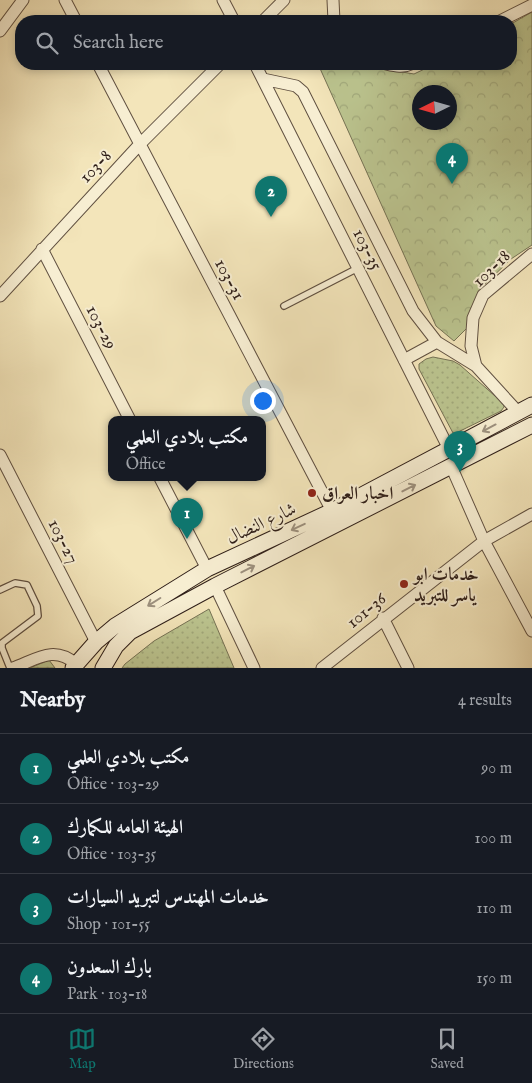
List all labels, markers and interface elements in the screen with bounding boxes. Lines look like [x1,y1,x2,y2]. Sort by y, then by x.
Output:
search box [15,15,517,70]
icon: search [33,29,61,57]
text: Search here [73,31,164,55]
north arrow [412,85,457,130]
pin: 4 [436,143,468,184]
street label: 103-8 [75,145,117,189]
pin: 2 [255,176,287,217]
street label: 103-35 [346,225,387,275]
street label: 103-18 [468,245,516,293]
street label: 103-31 [208,255,249,305]
street label: 103-29 [80,302,122,354]
your location [250,388,276,414]
popup [108,416,266,481]
one-way arrow [482,424,497,433]
text: مكتب بلادي العلمي [126,426,248,450]
pin: 3 [444,431,476,472]
text: Office [126,455,166,475]
place label: اخبار العراق [322,483,394,506]
one-way arrow [401,483,416,493]
marker: اخبار العراق [306,487,318,499]
pin: 1 [171,498,203,539]
street label: شارع النضال [223,498,301,552]
street label: 103-27 [42,515,84,568]
one-way arrow [291,522,306,532]
one-way arrow [240,564,255,573]
place label: خدمات ابو ياسر للتبريد [412,564,479,608]
marker: خدمات ابو ياسر للتبريد [398,578,410,590]
street label: 101-36 [342,588,392,634]
one-way arrow [147,596,161,607]
text: Nearby [20,687,85,714]
text: 4 results [458,691,512,711]
text: مكتب بلادي العلمي [67,746,190,770]
text: 1 [33,759,39,779]
text: 90 m [481,759,512,779]
text: Office · 103-29 [67,775,159,795]
text: الهيئة العامه للكمارك [67,816,183,840]
text: 2 [32,829,40,849]
text: 100 m [475,829,512,849]
text: Office · 103-35 [67,845,156,865]
text: خدمات المهندس لتبريد السيارات [67,886,269,910]
text: 3 [33,899,39,919]
text: 110 m [476,899,512,919]
text: Shop · 101-55 [67,915,150,935]
text: بارك السعدون [67,956,152,980]
text: 4 [32,969,40,989]
text: 150 m [477,969,512,989]
text: Park · 103-18 [67,985,147,1005]
tab: Map [68,1025,96,1073]
tab: Directions [233,1025,294,1073]
tab: Saved [431,1025,464,1073]

